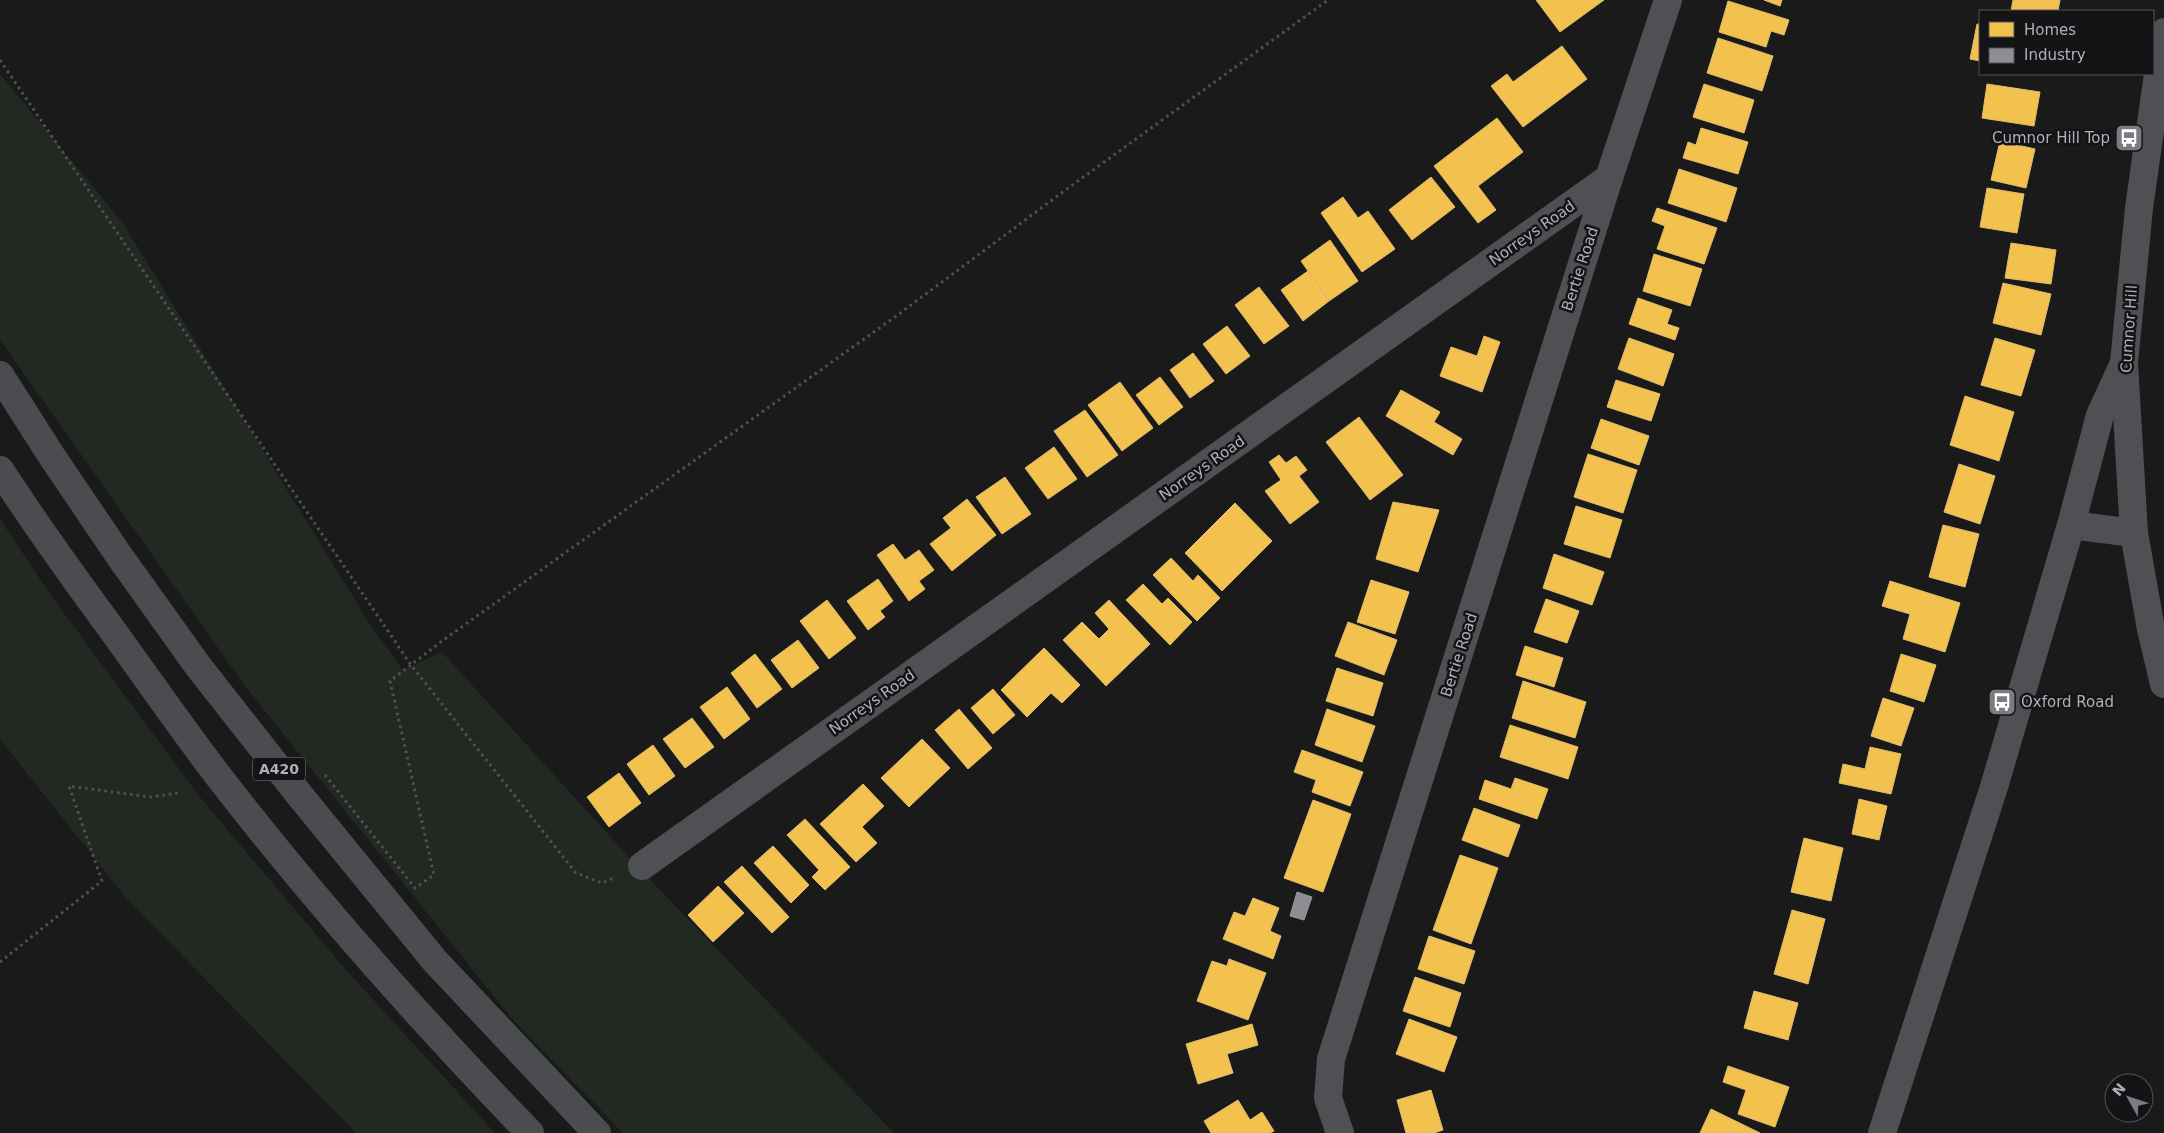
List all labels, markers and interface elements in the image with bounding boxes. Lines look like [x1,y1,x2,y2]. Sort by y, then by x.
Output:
legend [1979,10,2154,75]
text: Homes [2024,21,2076,39]
text: Industry [2024,46,2086,64]
bus stop icon: Cumnor Hill Top [2114,123,2144,153]
place label: Cumnor Hill Top [1992,129,2110,147]
street label: Norreys Road [1486,197,1578,269]
street label: Bertie Road [1558,225,1602,313]
street label: Cumnor Hill [2117,284,2141,374]
street label: Norreys Road [1156,432,1248,504]
street label: Bertie Road [1437,611,1481,699]
street label: Norreys Road [826,666,918,738]
bus stop icon: Oxford Road [1987,687,2017,717]
place label: Oxford Road [2021,693,2114,711]
road number: A420 [253,758,305,781]
north arrow [2104,1073,2154,1123]
text: N [2109,1080,2129,1099]

